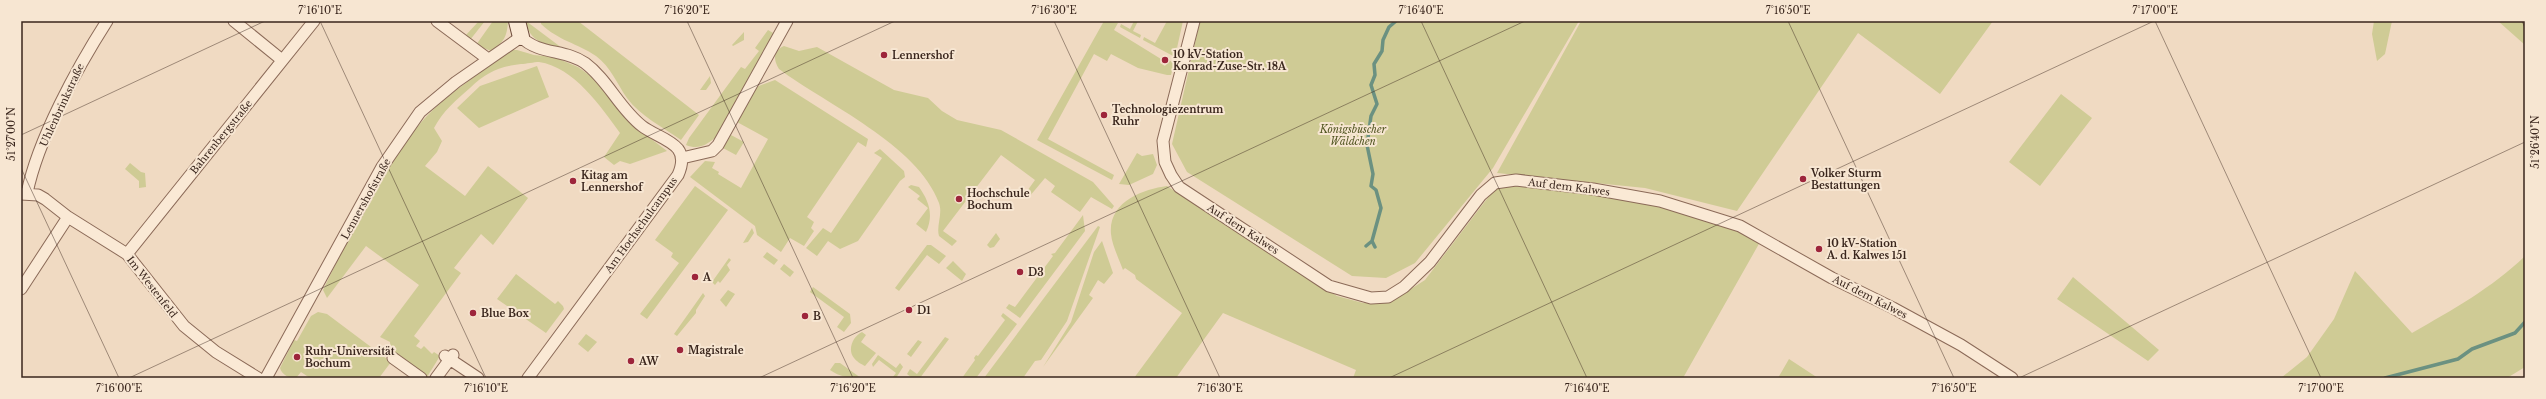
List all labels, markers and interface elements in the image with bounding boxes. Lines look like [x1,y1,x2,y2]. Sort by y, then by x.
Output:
text: 7°16'10"E [298,4,342,17]
text: 7°16'20"E [664,4,710,17]
text: 7°16'30"E [1031,4,1077,17]
text: 7°16'40"E [1398,4,1444,17]
text: 7°16'50"E [1765,4,1811,17]
text: 7°17'00"E [2132,4,2178,17]
place label: 10 kV-Station Konrad-Zuse-Str. 18A [1173,48,1287,73]
place label: Lennershof [892,49,955,62]
marker: Lennershof [879,50,889,60]
marker: 10 kV-Station Konrad-Zuse-Str. 18A [1160,55,1170,65]
street label: Uhlenbrinkstraße [37,61,87,149]
street label: Bahrenbergstraße [187,97,255,177]
place label: Technologiezentrum Ruhr [1112,103,1223,128]
text: 51°27'00"N [5,107,18,161]
marker: Technologiezentrum Ruhr [1099,110,1109,120]
text: 51°26'40"N [2529,115,2542,169]
park label: Königsbüscher Wäldchen [1319,123,1387,148]
street label: Lennershofstraße [338,156,394,242]
place label: Volker Sturm Bestattungen [1810,167,1882,192]
place label: Kitag am Lennershof [581,169,644,194]
street label: Am Hochschulcampus [601,174,680,276]
marker: Volker Sturm Bestattungen [1798,174,1808,184]
street label: Auf dem Kalwes [1526,175,1611,199]
marker: Kitag am Lennershof [568,176,578,186]
place label: Hochschule Bochum [967,187,1030,212]
marker: Hochschule Bochum [954,194,964,204]
street label: Auf dem Kalwes [1204,201,1282,257]
place label: 10 kV-Station A. d. Kalwes 151 [1826,237,1907,262]
marker: 10 kV-Station A. d. Kalwes 151 [1814,244,1824,254]
street label: Im Westenfeld [124,254,180,321]
place label: D3 [1028,266,1044,279]
marker: D3 [1015,267,1025,277]
place label: A [702,271,712,284]
marker: A [690,272,700,282]
street label: Auf dem Kalwes [1829,272,1910,322]
place label: D1 [917,304,931,317]
marker: D1 [904,305,914,315]
place label: Blue Box [481,307,529,320]
marker: Blue Box [468,308,478,318]
place label: B [813,310,821,323]
marker: B [800,311,810,321]
place label: Magistrale [688,344,744,357]
place label: Ruhr-Universität Bochum [305,345,395,370]
marker: Magistrale [675,345,685,355]
marker: Ruhr-Universität Bochum [292,352,302,362]
place label: AW [638,355,659,368]
marker: AW [626,356,636,366]
text: 7°16'00"E [96,382,142,395]
text: 7°16'10"E [464,382,508,395]
text: 7°16'20"E [830,382,876,395]
text: 7°16'30"E [1197,382,1243,395]
text: 7°16'40"E [1564,382,1610,395]
text: 7°16'50"E [1931,382,1977,395]
text: 7°17'00"E [2298,382,2344,395]

